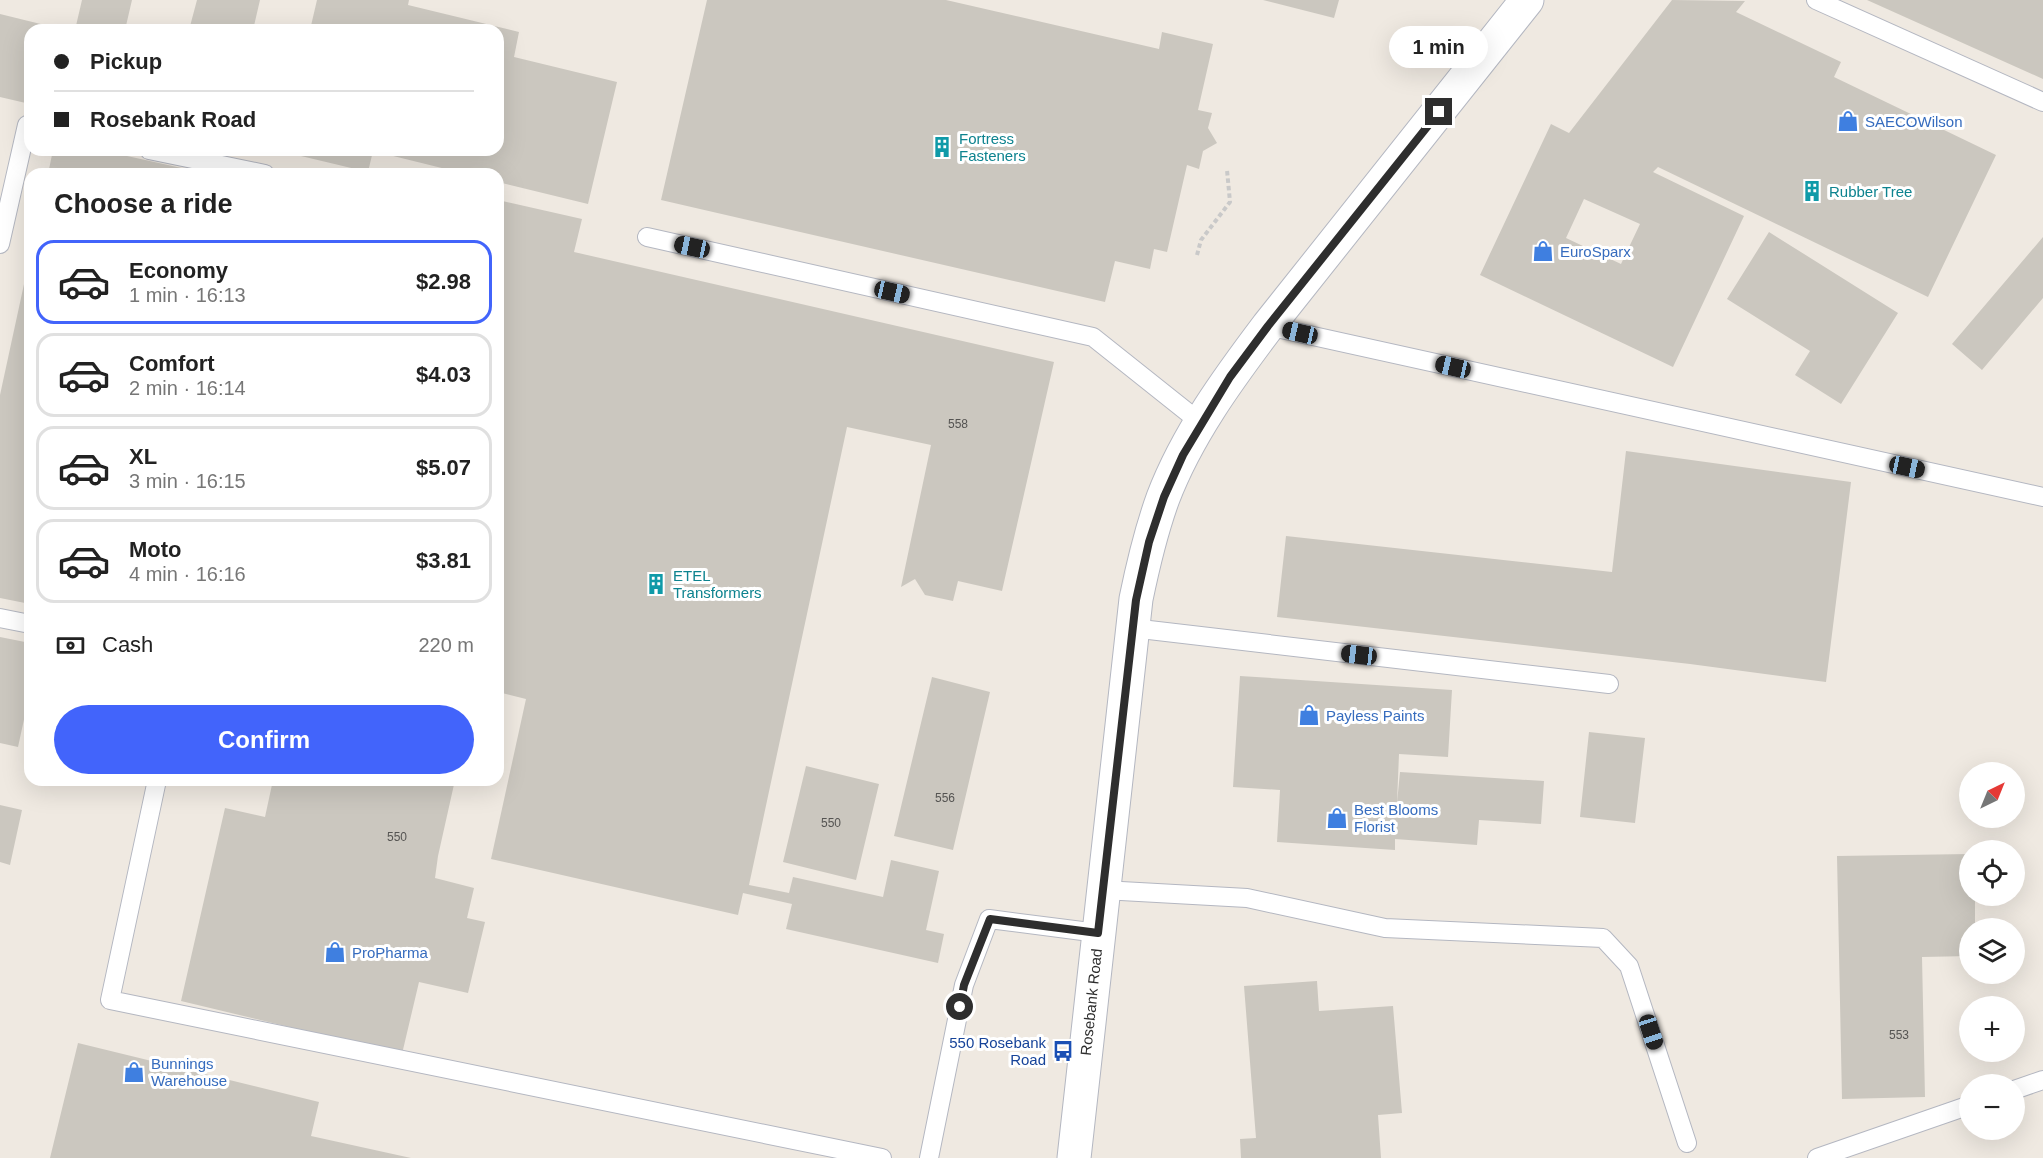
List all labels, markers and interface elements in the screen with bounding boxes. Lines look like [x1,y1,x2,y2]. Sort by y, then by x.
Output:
callout: 1 min [1390,25,1488,67]
text: 1 min [1412,36,1465,58]
text: Pickup [90,49,162,74]
route end [1425,98,1452,125]
text: Rosebank Road [90,107,256,132]
shop icon: SAECOWilson [1836,109,1860,133]
place label: SAECOWilson [1865,113,1963,130]
place label: Fortress Fasteners [959,130,1026,164]
building icon: Fortress Fasteners [930,135,954,159]
building icon: Rubber Tree [1800,179,1824,203]
place label: Rubber Tree [1829,183,1912,200]
text: Choose a ride [54,189,233,219]
car [673,234,711,260]
shop icon: EuroSparx [1531,239,1555,263]
place label: EuroSparx [1560,243,1631,260]
icon: car [57,255,111,309]
text: Economy [129,258,228,283]
text: $2.98 [416,269,471,294]
car [872,279,912,305]
text: 1 min · 16:13 [129,284,246,306]
car [1280,320,1320,346]
icon: car [57,348,111,402]
text: Comfort [129,351,215,376]
car [1433,354,1473,380]
text: $4.03 [416,362,471,387]
text: 2 min · 16:14 [129,377,246,399]
house number: 558 [948,417,968,431]
icon: car [57,441,111,495]
text: XL [129,444,157,469]
car [1888,454,1926,480]
text: $5.07 [416,455,471,480]
text: 3 min · 16:15 [129,470,246,492]
icon: car [57,534,111,588]
text: Moto [129,537,182,562]
text: $3.81 [416,548,471,573]
text: 4 min · 16:16 [129,563,246,585]
place label: ETEL Transformers [673,567,762,601]
building icon: ETEL Transformers [644,572,668,596]
icon: cash [54,629,87,662]
text: Cash [102,632,153,657]
text: 220 m [418,634,474,656]
car [1340,644,1378,666]
shop icon: Payless Paints [1297,703,1321,727]
button: Confirm [54,705,474,774]
place label: Payless Paints [1326,707,1424,724]
north arrow [1959,762,2025,828]
map controls [1959,762,2025,1140]
house number: 556 [935,791,955,805]
place label: Best Blooms Florist [1354,801,1438,835]
shop icon: Best Blooms Florist [1325,806,1349,830]
house number: 550 [821,816,841,830]
house number: 550 [387,830,407,844]
button: locate [1959,840,2025,906]
button: layers [1959,918,2025,984]
shop icon: ProPharma [323,940,347,964]
place label: ProPharma [352,944,429,961]
street label: Rosebank Road [1077,948,1105,1056]
route start [946,993,973,1020]
button: + [1959,996,2025,1062]
car [1637,1012,1665,1052]
house number: 553 [1889,1028,1909,1042]
place label: 550 Rosebank Road [949,1034,1046,1068]
bus stop icon: 550 Rosebank Road [1051,1039,1075,1063]
place label: Bunnings Warehouse [151,1055,227,1089]
shop icon: Bunnings Warehouse [122,1060,146,1084]
button: − [1959,1074,2025,1140]

